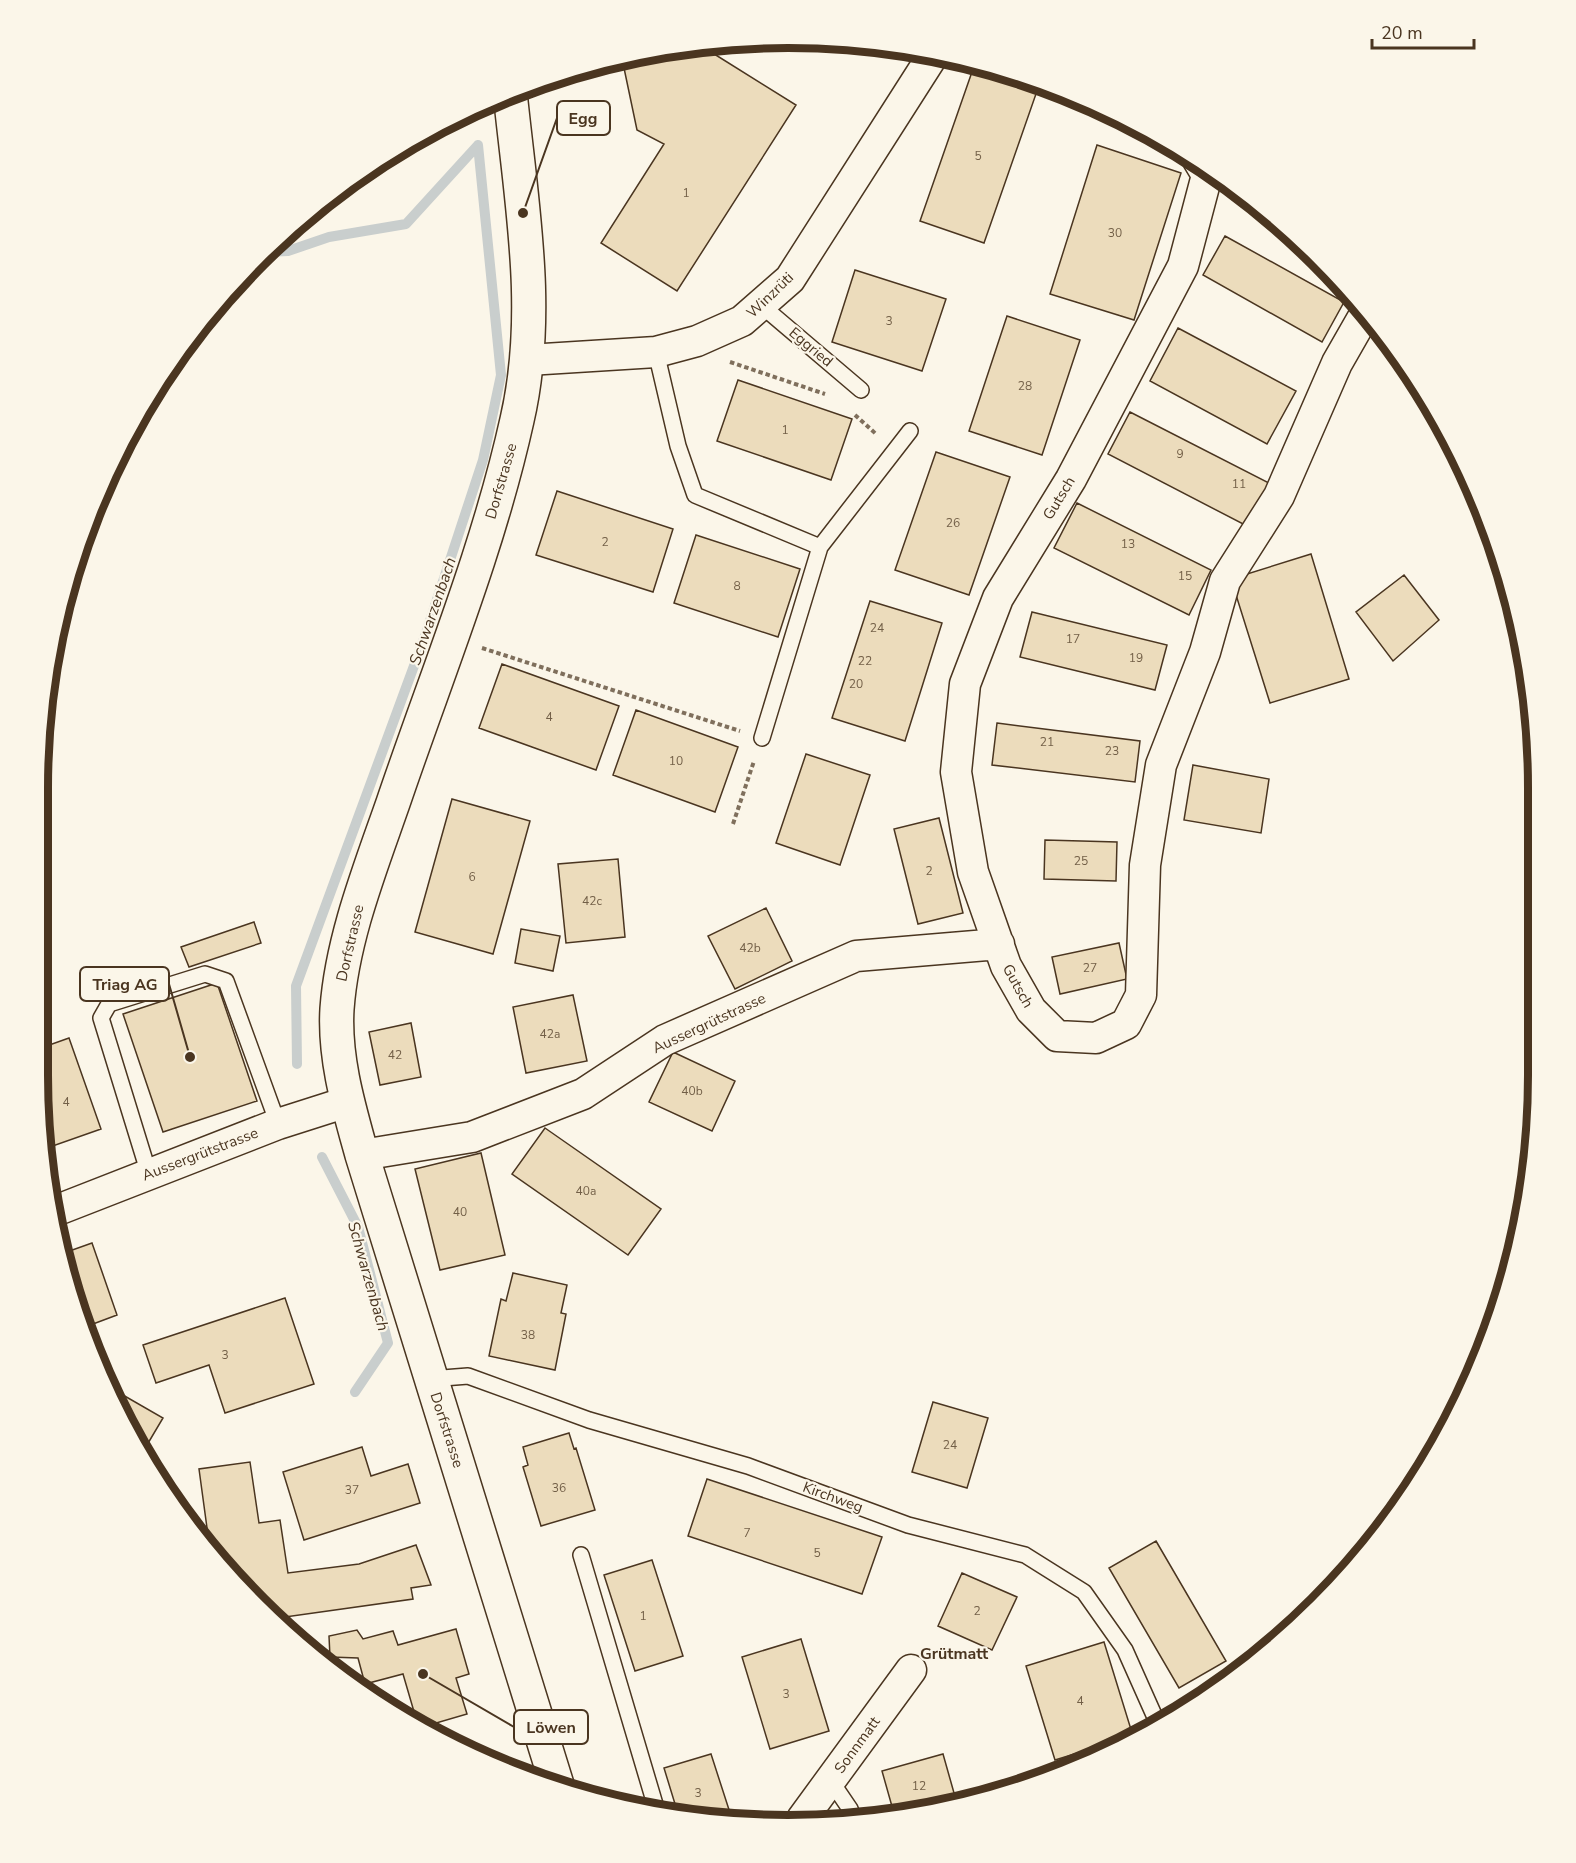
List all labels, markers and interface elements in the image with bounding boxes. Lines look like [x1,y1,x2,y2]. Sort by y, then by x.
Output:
scale bar [1372,12,1474,50]
text: 20 m [1381,21,1423,45]
callout: Egg [557,101,610,135]
text: Egg [569,108,597,130]
house number: 5 [974,148,982,164]
house number: 1 [682,185,690,201]
house number: 30 [1108,225,1122,241]
street label: Winzrüti [742,268,798,322]
house number: 3 [885,313,893,329]
street label: Eggried [785,323,837,371]
house number: 28 [1018,378,1032,394]
house number: 1 [781,422,789,438]
street label: Dorfstrasse [481,441,521,521]
house number: 9 [1176,446,1184,462]
street label: Gutsch [1038,473,1080,523]
house number: 11 [1232,476,1246,492]
house number: 26 [946,515,960,531]
house number: 2 [601,534,609,550]
house number: 13 [1121,536,1135,552]
water label: Schwarzenbach [404,554,462,668]
house number: 15 [1178,568,1192,584]
house number: 8 [733,578,741,594]
house number: 24 [870,620,884,636]
house number: 17 [1066,631,1080,647]
house number: 19 [1129,650,1143,666]
house number: 22 [858,653,872,669]
house number: 20 [849,676,863,692]
house number: 4 [545,709,553,725]
house number: 21 [1040,734,1054,750]
house number: 23 [1105,743,1119,759]
house number: 10 [669,753,683,769]
house number: 25 [1074,853,1088,869]
house number: 2 [925,863,933,879]
house number: 6 [468,869,476,885]
house number: 42c [582,893,602,909]
street label: Dorfstrasse [331,903,369,983]
house number: 42b [739,940,761,956]
street label: Gutsch [998,960,1038,1012]
house number: 27 [1083,960,1097,976]
callout: Triag AG [80,967,169,1001]
text: Triag AG [92,974,158,996]
street label: Aussergrütstrasse [649,988,769,1058]
house number: 42a [540,1026,560,1042]
house number: 42 [388,1047,402,1063]
house number: 40b [681,1083,703,1099]
house number: 4 [62,1094,70,1110]
street label: Aussergrütstrasse [139,1123,261,1185]
house number: 40a [576,1183,596,1199]
house number: 40 [453,1204,467,1220]
water label: Schwarzenbach [342,1219,394,1334]
house number: 38 [521,1327,535,1343]
house number: 3 [221,1347,229,1363]
street label: Dorfstrasse [425,1390,469,1470]
house number: 24 [943,1437,957,1453]
street label: Kirchweg [800,1477,866,1517]
house number: 36 [552,1480,566,1496]
house number: 37 [345,1482,359,1498]
house number: 7 [743,1525,751,1541]
house number: 5 [813,1545,821,1561]
house number: 2 [973,1603,981,1619]
house number: 1 [639,1608,647,1624]
district label: Grütmatt [920,1643,989,1665]
house number: 3 [782,1686,790,1702]
house number: 4 [1076,1693,1084,1709]
callout: Löwen [514,1710,588,1744]
street label: Sonnmatt [830,1712,885,1777]
text: Löwen [526,1717,576,1739]
house number: 12 [912,1778,926,1794]
house number: 3 [694,1785,702,1801]

